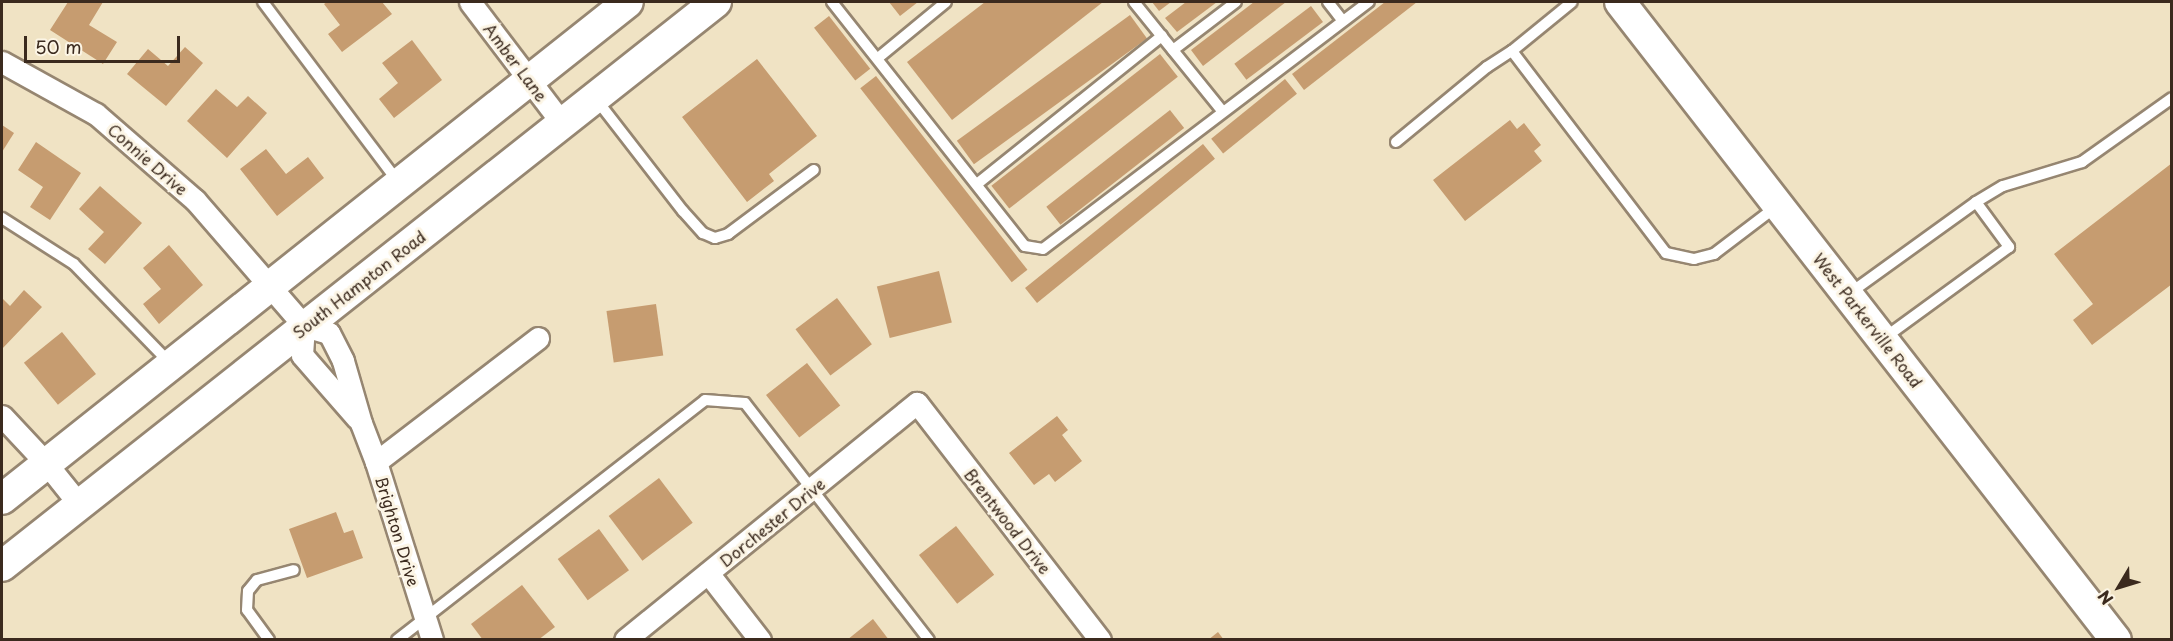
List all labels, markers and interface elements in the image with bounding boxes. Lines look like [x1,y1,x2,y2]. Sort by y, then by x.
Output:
street label: Amber Lane [480,18,552,106]
scale bar [27,24,183,62]
text: 50 m [35,33,82,60]
street label: Connie Drive [104,119,192,199]
street label: South Hampton Road [288,226,430,342]
street label: West Parkerville Road [1809,248,1927,392]
street label: Brentwood Drive [961,464,1055,578]
street label: Dorchester Drive [715,473,829,571]
street label: Brighton Drive [372,474,424,588]
north arrow [2089,557,2149,617]
text: N [2091,586,2118,610]

